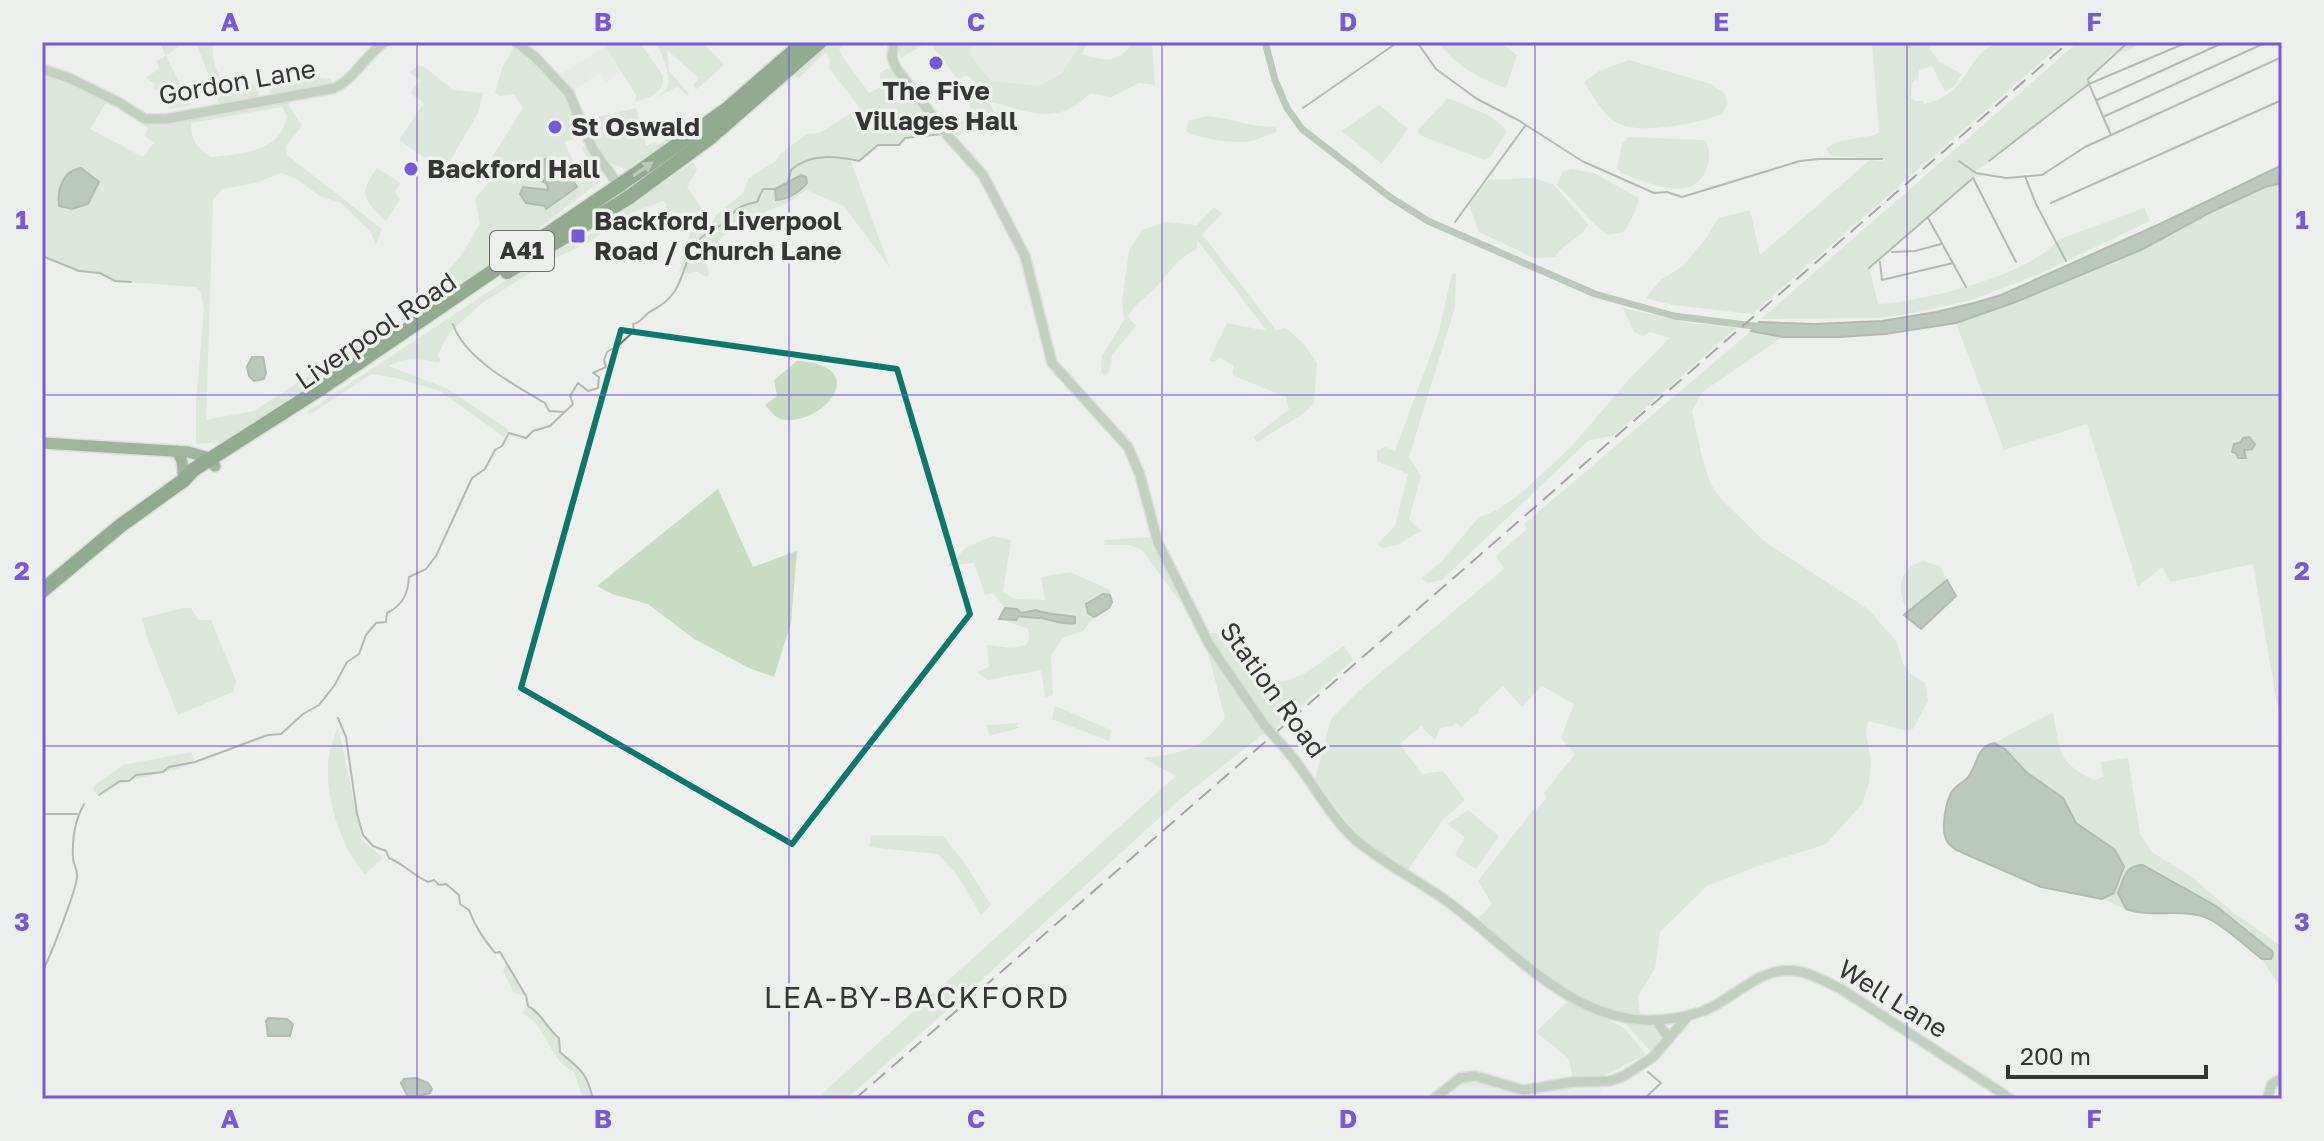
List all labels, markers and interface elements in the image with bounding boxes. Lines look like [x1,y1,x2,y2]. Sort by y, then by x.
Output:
text: A [221,6,240,37]
text: B [594,6,612,37]
text: C [967,6,985,37]
text: D [1339,6,1357,37]
text: E [1713,6,1729,37]
text: F [2086,6,2102,37]
street label: Gordon Lane [156,52,318,111]
marker: The Five Villages Hall [927,54,945,72]
place label: The Five Villages Hall [855,75,1018,136]
place label: St Oswald [571,111,700,142]
marker: St Oswald [546,118,564,136]
place label: Backford Hall [427,153,600,184]
marker: Backford Hall [402,160,420,178]
one-way arrow [633,162,654,177]
text: 1 [15,204,29,235]
text: 1 [2295,204,2309,235]
place label: Backford, Liverpool Road / Church Lane [594,205,842,266]
marker: Backford, Liverpool Road / Church Lane [569,227,587,245]
road number: A41 [490,231,554,271]
street label: Liverpool Road [290,266,462,396]
text: 2 [14,555,30,586]
text: 2 [2294,555,2310,586]
street label: Station Road [1214,616,1333,764]
text: 3 [14,906,30,937]
text: 3 [2294,906,2310,937]
street label: Well Lane [1833,953,1954,1044]
district label: LEA-BY-BACKFORD [764,979,1070,1015]
scale bar [2008,1029,2206,1079]
text: 200 m [2020,1041,2091,1070]
text: A [221,1103,240,1134]
text: B [594,1103,612,1134]
text: C [967,1103,985,1134]
text: D [1339,1103,1357,1134]
text: E [1713,1103,1729,1134]
text: F [2086,1103,2102,1134]

